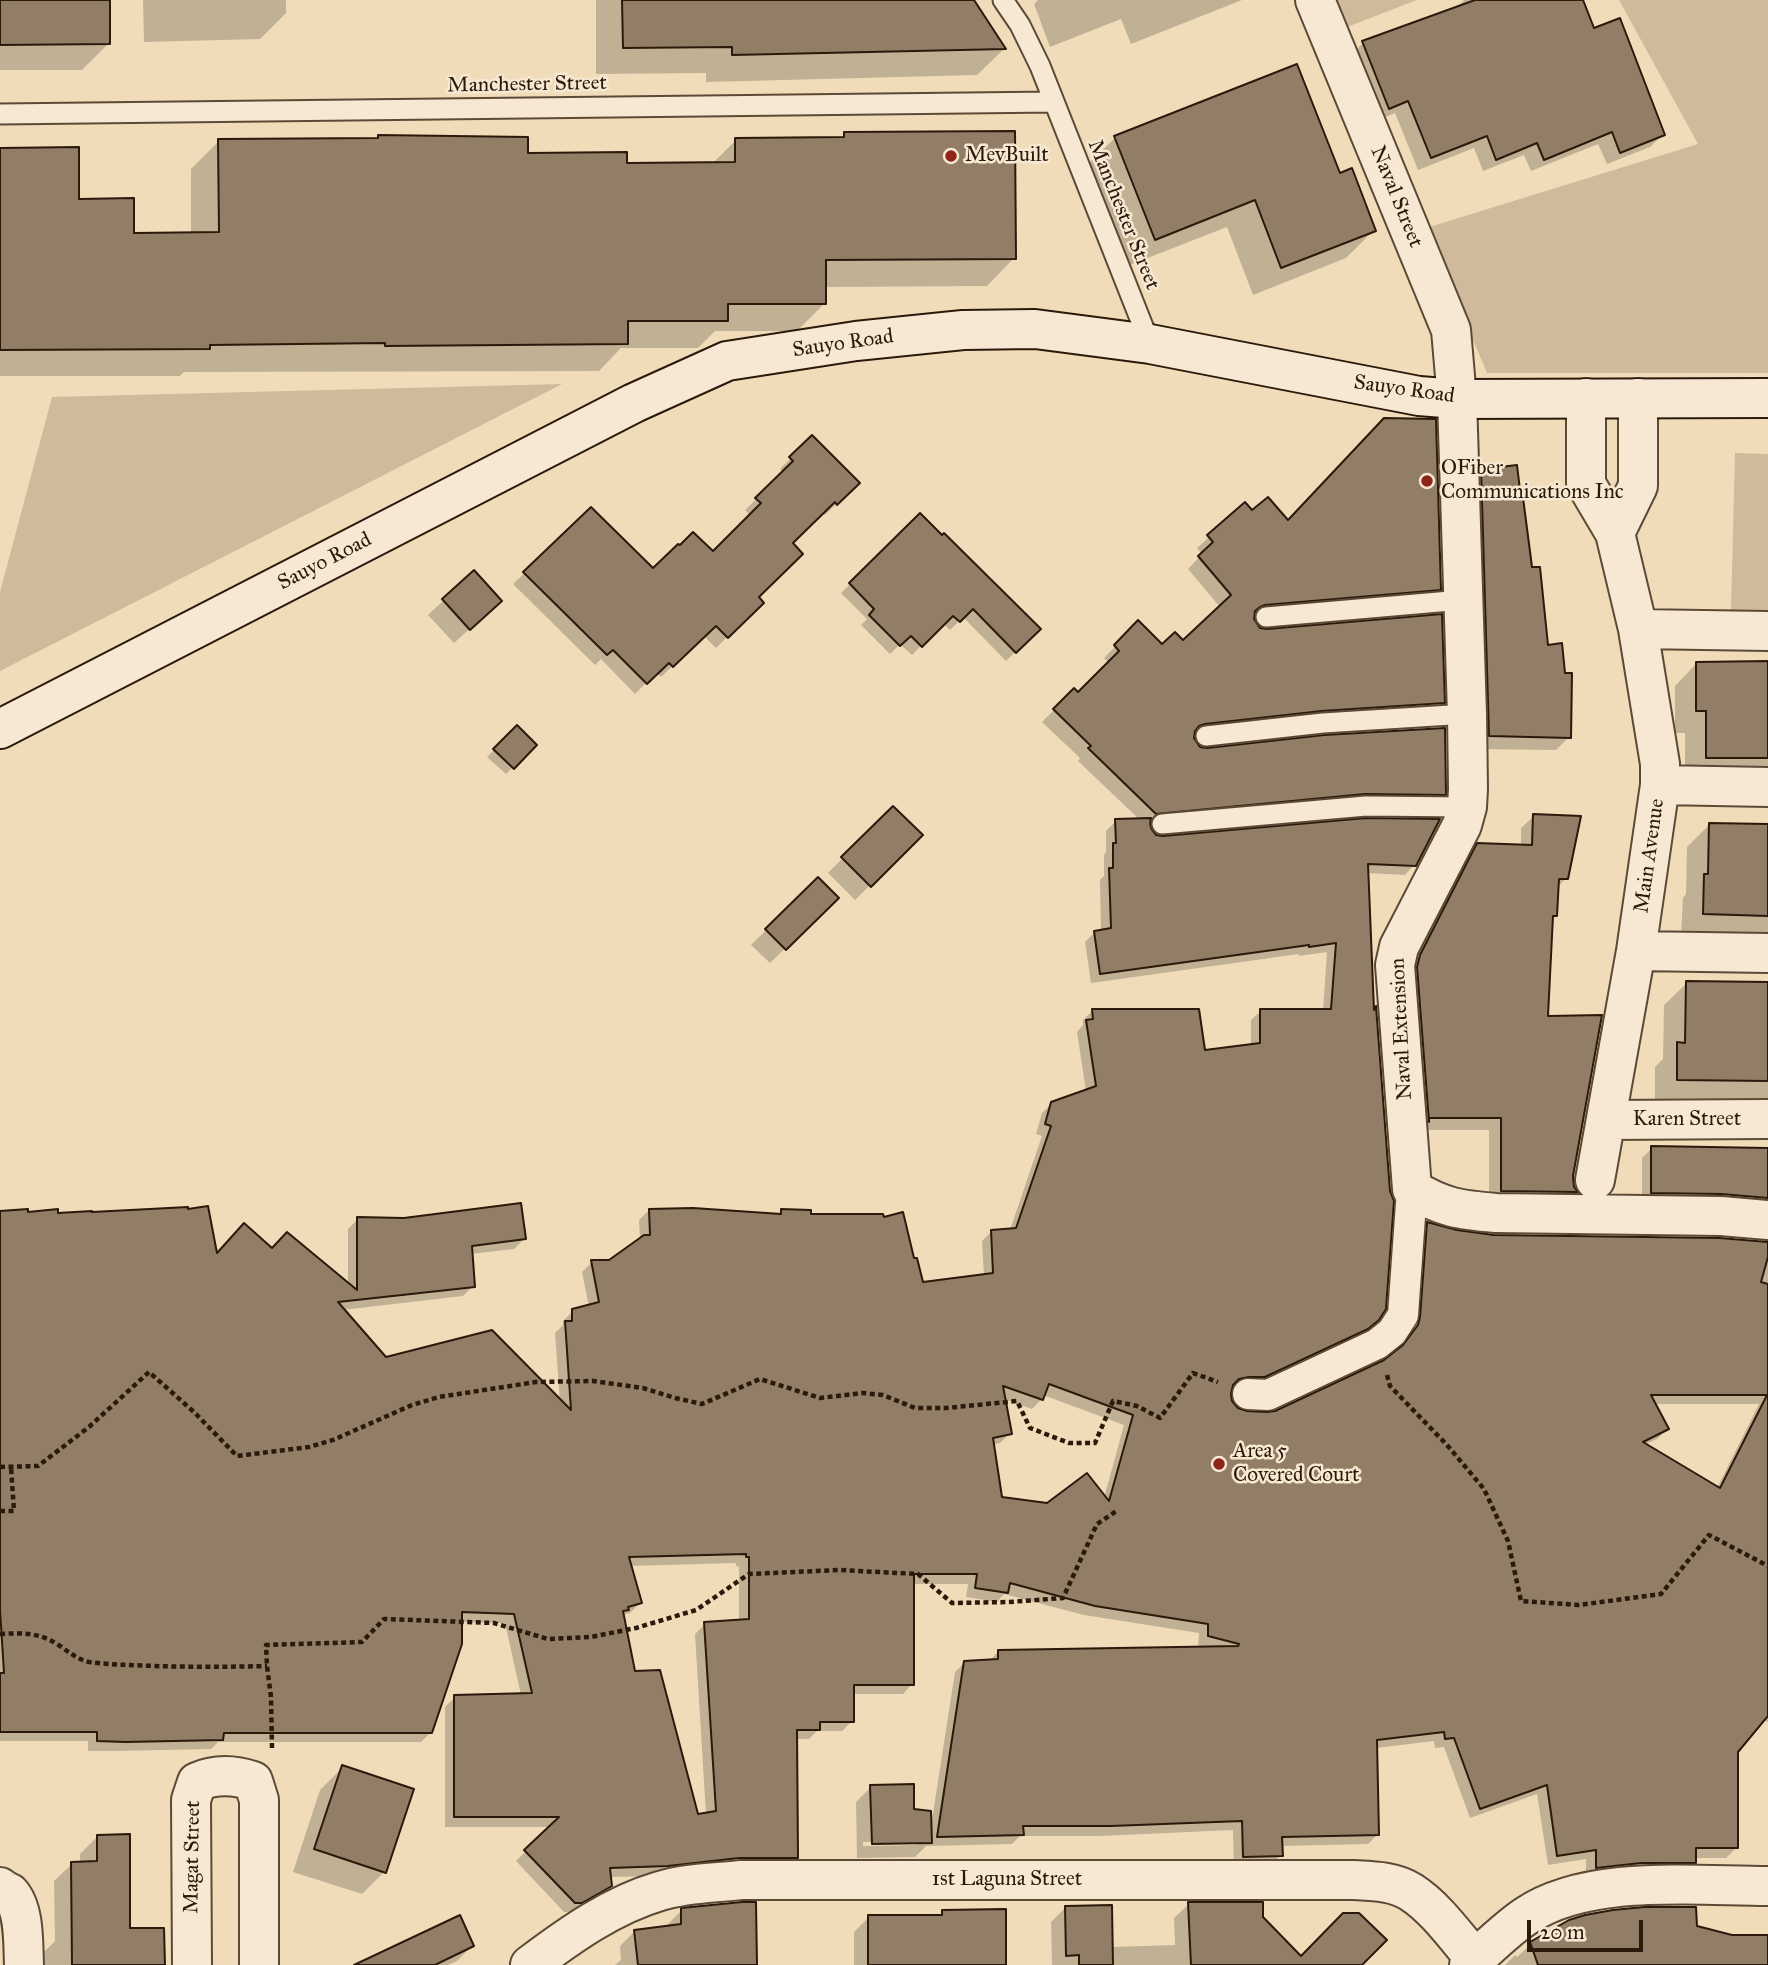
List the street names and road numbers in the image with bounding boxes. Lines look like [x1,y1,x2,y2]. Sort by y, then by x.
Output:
street label: Manchester Street [447,71,607,99]
street label: Manchester Street [1081,136,1165,294]
street label: Naval Street [1364,143,1428,251]
street label: Sauyo Road [791,324,895,364]
street label: Sauyo Road [1352,370,1456,410]
street label: Sauyo Road [274,528,376,596]
street label: Main Avenue [1630,797,1670,915]
street label: Naval Extension [1386,957,1418,1101]
street label: Karen Street [1633,1107,1741,1133]
street label: Magat Street [179,1800,207,1914]
street label: 1st Laguna Street [932,1867,1082,1893]

